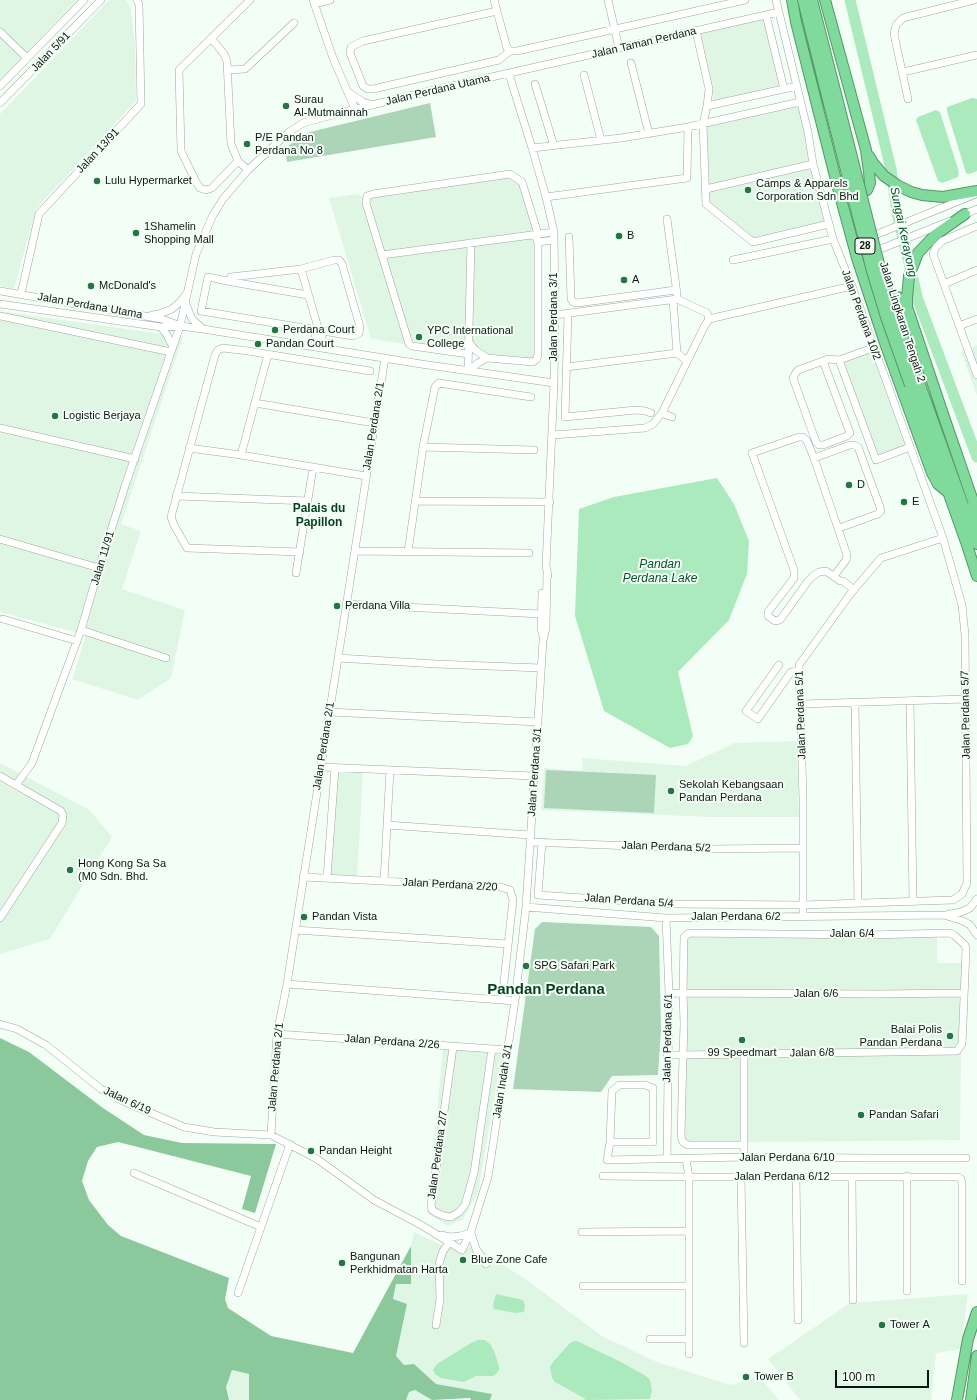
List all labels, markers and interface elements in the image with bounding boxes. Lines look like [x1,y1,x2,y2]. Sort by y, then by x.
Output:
street label: Jalan Taman Perdana [590,25,698,61]
street label: Jalan 5/91 [29,29,73,75]
street label: Jalan Perdana Utama [385,72,491,108]
place label: Surau Al-Mutmainnah [294,93,368,119]
marker: Surau Al-Mutmainnah [281,101,291,111]
street label: Jalan 13/91 [74,126,122,176]
place label: P/E Pandan Perdana No 8 [255,131,323,157]
marker: P/E Pandan Perdana No 8 [242,139,252,149]
place label: Lulu Hypermarket [105,174,192,188]
marker: Lulu Hypermarket [92,176,102,186]
place label: Camps & Apparels Corporation Sdn Bhd [756,177,859,203]
marker: Camps & Apparels Corporation Sdn Bhd [743,185,753,195]
water label: Sungai Kerayong [886,185,920,279]
place label: 1Shamelin Shopping Mall [144,220,214,246]
marker: 1Shamelin Shopping Mall [131,228,141,238]
place label: B [627,229,634,243]
marker: B [614,231,624,241]
road number: 28 [855,238,875,254]
street label: Jalan Lingkaran Tengah 2 [876,260,928,384]
street label: Jalan Perdana 10/2 [838,268,884,362]
street label: Jalan Perdana 3/1 [547,272,561,362]
place label: A [632,273,639,287]
marker: A [619,275,629,285]
place label: McDonald's [99,279,156,293]
marker: McDonald's [86,281,96,291]
street label: Jalan Perdana Utama [36,290,144,322]
place label: Perdana Court [283,323,355,337]
place label: YPC International College [427,324,513,350]
marker: Perdana Court [270,325,280,335]
marker: YPC International College [414,332,424,342]
place label: Pandan Court [266,337,334,351]
marker: Pandan Court [253,339,263,349]
street label: Jalan Perdana 2/1 [360,381,388,471]
place label: Logistic Berjaya [63,409,141,423]
marker: Logistic Berjaya [50,411,60,421]
place label: D [857,478,865,492]
marker: D [844,480,854,490]
place label: E [912,495,919,509]
marker: E [899,497,909,507]
district label: Palais du Papillon [293,502,345,530]
street label: Jalan 11/91 [88,529,118,587]
water label: Pandan Perdana Lake [623,558,697,586]
place label: Perdana Villa [345,599,410,613]
marker: Perdana Villa [332,601,342,611]
street label: Jalan Perdana 5/1 [793,670,809,760]
street label: Jalan Perdana 5/7 [959,670,973,760]
street label: Jalan Perdana 2/1 [310,701,338,791]
street label: Jalan Perdana 3/1 [525,727,545,817]
place label: Sekolah Kebangsaan Pandan Perdana [679,778,784,804]
marker: Sekolah Kebangsaan Pandan Perdana [666,786,676,796]
street label: Jalan Perdana 5/2 [621,839,711,855]
place label: Hong Kong Sa Sa (M0 Sdn. Bhd. [78,857,166,883]
marker: Hong Kong Sa Sa (M0 Sdn. Bhd. [65,865,75,875]
street label: Jalan Perdana 2/20 [402,876,498,894]
street label: Jalan Perdana 5/4 [584,891,674,911]
place label: Pandan Vista [312,910,377,924]
street label: Jalan Perdana 6/2 [691,910,781,924]
marker: Pandan Vista [299,912,309,922]
street label: Jalan 6/4 [830,927,874,941]
place label: SPG Safari Park [534,959,615,973]
marker: SPG Safari Park [521,961,531,971]
district label: Pandan Perdana [487,981,605,999]
street label: Jalan 6/6 [794,987,838,1001]
street label: Jalan Perdana 6/1 [661,993,675,1083]
street label: Jalan Perdana 2/1 [266,1022,286,1112]
place label: Balai Polis Pandan Perdana [859,1023,942,1049]
marker: Balai Polis Pandan Perdana [945,1031,955,1041]
street label: Jalan Perdana 2/26 [344,1032,440,1052]
marker: 99 Speedmart [737,1035,747,1045]
street label: Jalan Indah 3/1 [491,1043,515,1119]
place label: 99 Speedmart [707,1046,777,1060]
street label: Jalan 6/8 [790,1046,834,1060]
street label: Jalan 6/19 [101,1084,153,1118]
place label: Pandan Safari [869,1108,939,1122]
street label: Jalan Perdana 2/7 [425,1110,451,1200]
marker: Pandan Safari [856,1110,866,1120]
place label: Pandan Height [319,1144,392,1158]
marker: Pandan Height [306,1146,316,1156]
street label: Jalan Perdana 6/10 [739,1151,835,1165]
street label: Jalan Perdana 6/12 [734,1170,830,1184]
place label: Bangunan Perkhidmatan Harta [350,1250,448,1276]
place label: Blue Zone Cafe [471,1253,547,1267]
marker: Blue Zone Cafe [458,1255,468,1265]
marker: Bangunan Perkhidmatan Harta [337,1258,347,1268]
place label: Tower A [890,1318,930,1332]
marker: Tower A [877,1320,887,1330]
scale bar [837,1362,931,1388]
place label: Tower B [754,1370,794,1384]
text: 100 m [842,1370,875,1384]
marker: Tower B [741,1372,751,1382]

